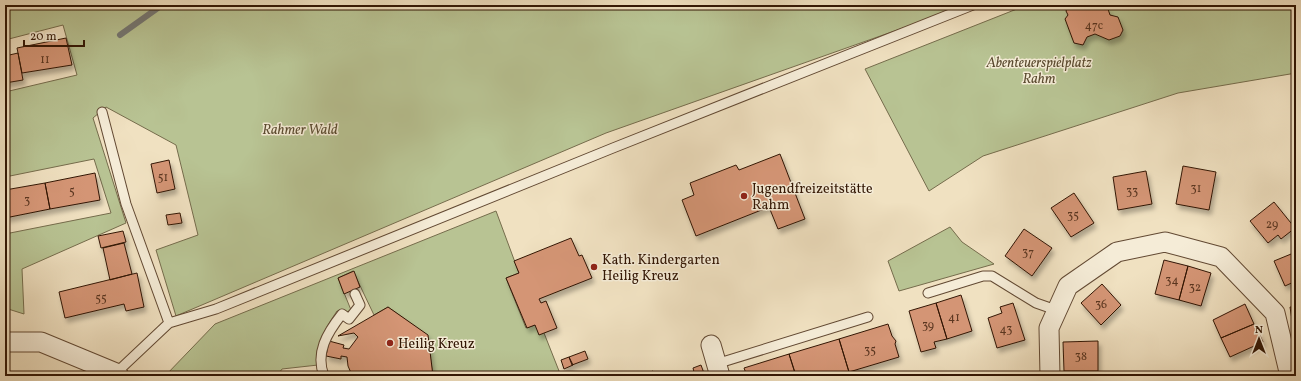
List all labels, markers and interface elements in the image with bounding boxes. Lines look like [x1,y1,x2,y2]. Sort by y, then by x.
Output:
house number: 47c [1085,18,1103,34]
scale bar [24,22,84,48]
text: 20 m [30,29,57,45]
house number: 11 [40,52,50,68]
park label: Abenteuerspielplatz Rahm [985,54,1092,89]
park label: Rahmer Wald [262,121,338,140]
house number: 51 [158,170,168,186]
place label: Jugendfreizeitstätte Rahm [752,180,873,215]
house number: 31 [1191,181,1201,197]
house number: 5 [69,184,75,200]
house number: 33 [1126,184,1138,200]
marker: Jugendfreizeitstätte Rahm [739,191,749,201]
house number: 3 [24,193,30,209]
house number: 35 [1067,208,1079,224]
house number: 29 [1266,217,1278,233]
house number: 37 [1022,245,1034,261]
place label: Kath. Kindergarten Heilig Kreuz [602,251,720,286]
marker: Kath. Kindergarten Heilig Kreuz [589,262,599,272]
house number: 34 [1165,273,1179,289]
house number: 32 [1189,280,1201,296]
house number: 55 [95,291,107,307]
house number: 36 [1095,297,1107,313]
house number: 41 [948,310,960,326]
house number: 39 [922,318,934,334]
north arrow [1239,319,1279,359]
house number: 43 [1000,322,1012,338]
text: N [1255,323,1263,338]
place label: Heilig Kreuz [398,335,475,354]
marker: Heilig Kreuz [385,338,395,348]
house number: 35 [864,343,876,359]
house number: 38 [1075,349,1087,365]

